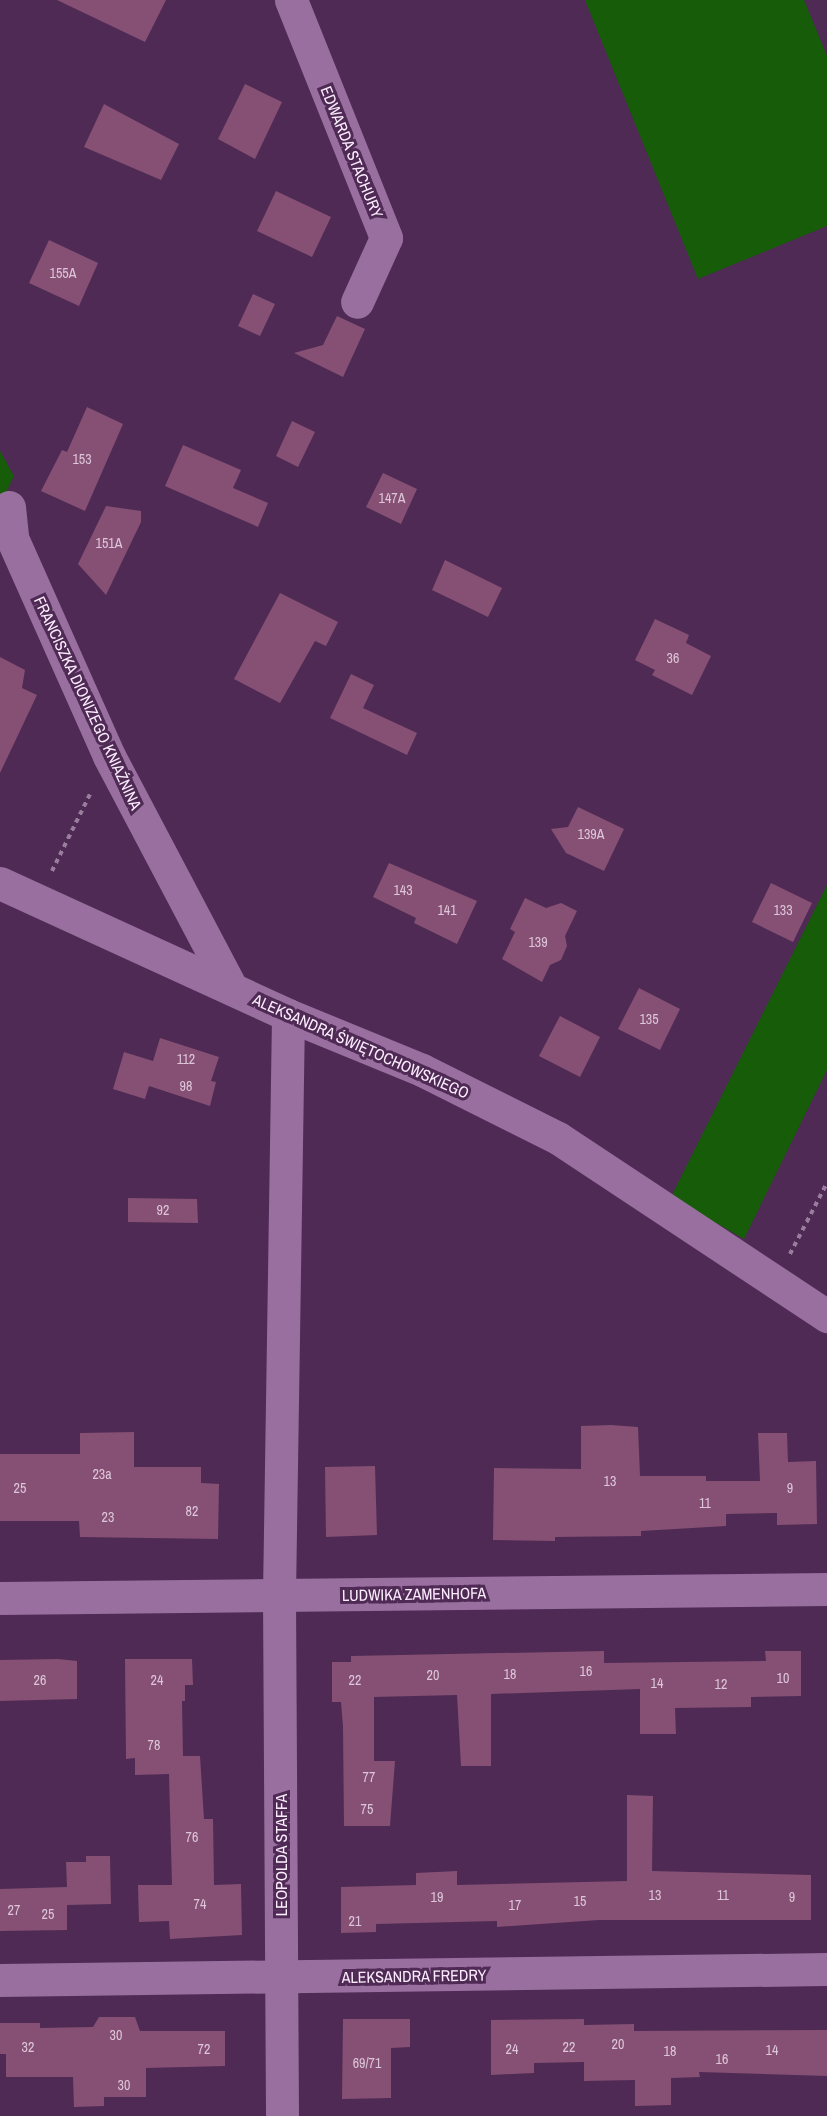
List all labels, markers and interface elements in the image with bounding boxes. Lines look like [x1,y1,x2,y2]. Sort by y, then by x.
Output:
street label: EDWARDA STACHURY [317,83,387,221]
house number: 155A [50,265,76,281]
house number: 153 [72,451,92,467]
house number: 147A [379,490,405,506]
house number: 151A [96,535,122,551]
street label: FRANCISZKA DIONIZEGO KNIAŹNINA [30,593,146,813]
house number: 36 [667,650,679,666]
house number: 139A [578,826,604,842]
house number: 143 [393,882,413,898]
house number: 141 [437,902,457,918]
house number: 133 [773,902,793,918]
house number: 139 [528,934,548,950]
street label: ALEKSANDRA ŚWIĘTOCHOWSKIEGO [250,989,472,1103]
house number: 135 [639,1011,659,1027]
house number: 112 [177,1051,195,1067]
house number: 98 [180,1078,192,1094]
house number: 92 [157,1202,169,1218]
house number: 23a [92,1466,112,1482]
house number: 13 [604,1473,616,1489]
house number: 25 [14,1480,26,1496]
house number: 9 [787,1480,793,1496]
house number: 11 [699,1495,711,1511]
house number: 82 [186,1503,198,1519]
house number: 23 [102,1509,114,1525]
street label: LUDWIKA ZAMENHOFA [341,1583,487,1605]
house number: 16 [580,1663,592,1679]
house number: 18 [504,1666,516,1682]
house number: 20 [427,1667,439,1683]
house number: 10 [777,1670,789,1686]
house number: 26 [34,1672,46,1688]
house number: 24 [151,1672,163,1688]
house number: 22 [349,1672,361,1688]
house number: 14 [651,1675,663,1691]
house number: 12 [715,1676,727,1692]
house number: 78 [148,1737,160,1753]
house number: 77 [363,1769,375,1785]
street label: LEOPOLDA STAFFA [271,1793,291,1917]
house number: 75 [361,1801,373,1817]
house number: 76 [186,1829,198,1845]
house number: 13 [649,1887,661,1903]
house number: 11 [717,1887,729,1903]
house number: 19 [431,1889,443,1905]
house number: 9 [789,1889,795,1905]
house number: 15 [574,1893,586,1909]
house number: 74 [194,1896,206,1912]
house number: 17 [509,1897,521,1913]
house number: 27 [8,1902,20,1918]
house number: 25 [42,1906,54,1922]
house number: 21 [349,1913,361,1929]
street label: ALEKSANDRA FREDRY [341,1965,487,1987]
house number: 30 [110,2027,122,2043]
house number: 20 [612,2036,624,2052]
house number: 32 [22,2039,34,2055]
house number: 22 [563,2039,575,2055]
house number: 72 [198,2041,210,2057]
house number: 24 [506,2041,518,2057]
house number: 14 [766,2042,778,2058]
house number: 18 [664,2043,676,2059]
house number: 16 [716,2051,728,2067]
house number: 69/71 [353,2055,381,2071]
house number: 30 [118,2077,130,2093]

